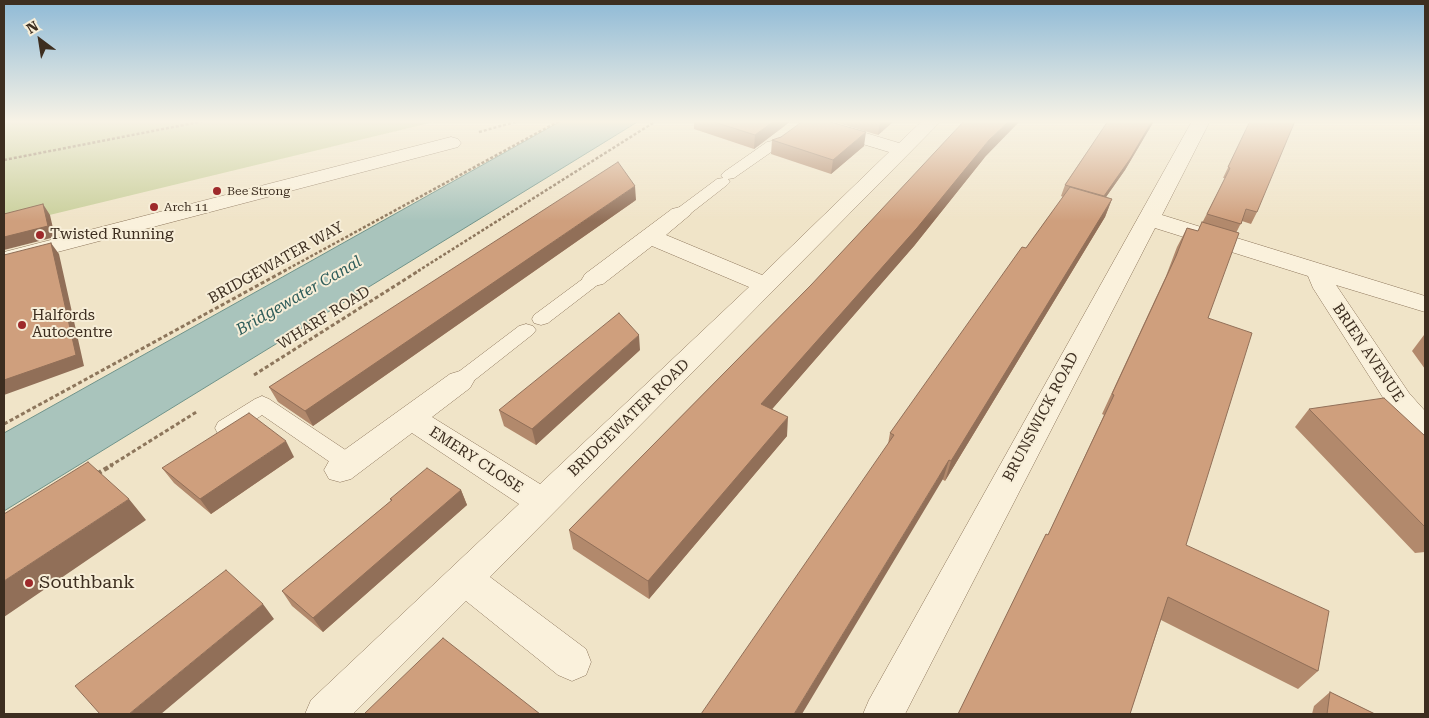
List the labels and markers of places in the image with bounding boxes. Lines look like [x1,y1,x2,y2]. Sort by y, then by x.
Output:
place label: Bee Strong [227,184,290,198]
marker: Bee Strong [211,185,223,197]
place label: Arch 11 [164,200,208,214]
marker: Arch 11 [148,201,160,213]
place label: Twisted Running [50,226,173,244]
marker: Twisted Running [34,229,46,241]
place label: Halfords Autocentre [32,307,112,342]
marker: Halfords Autocentre [16,319,28,331]
place label: Southbank [39,572,135,594]
marker: Southbank [23,577,35,589]

